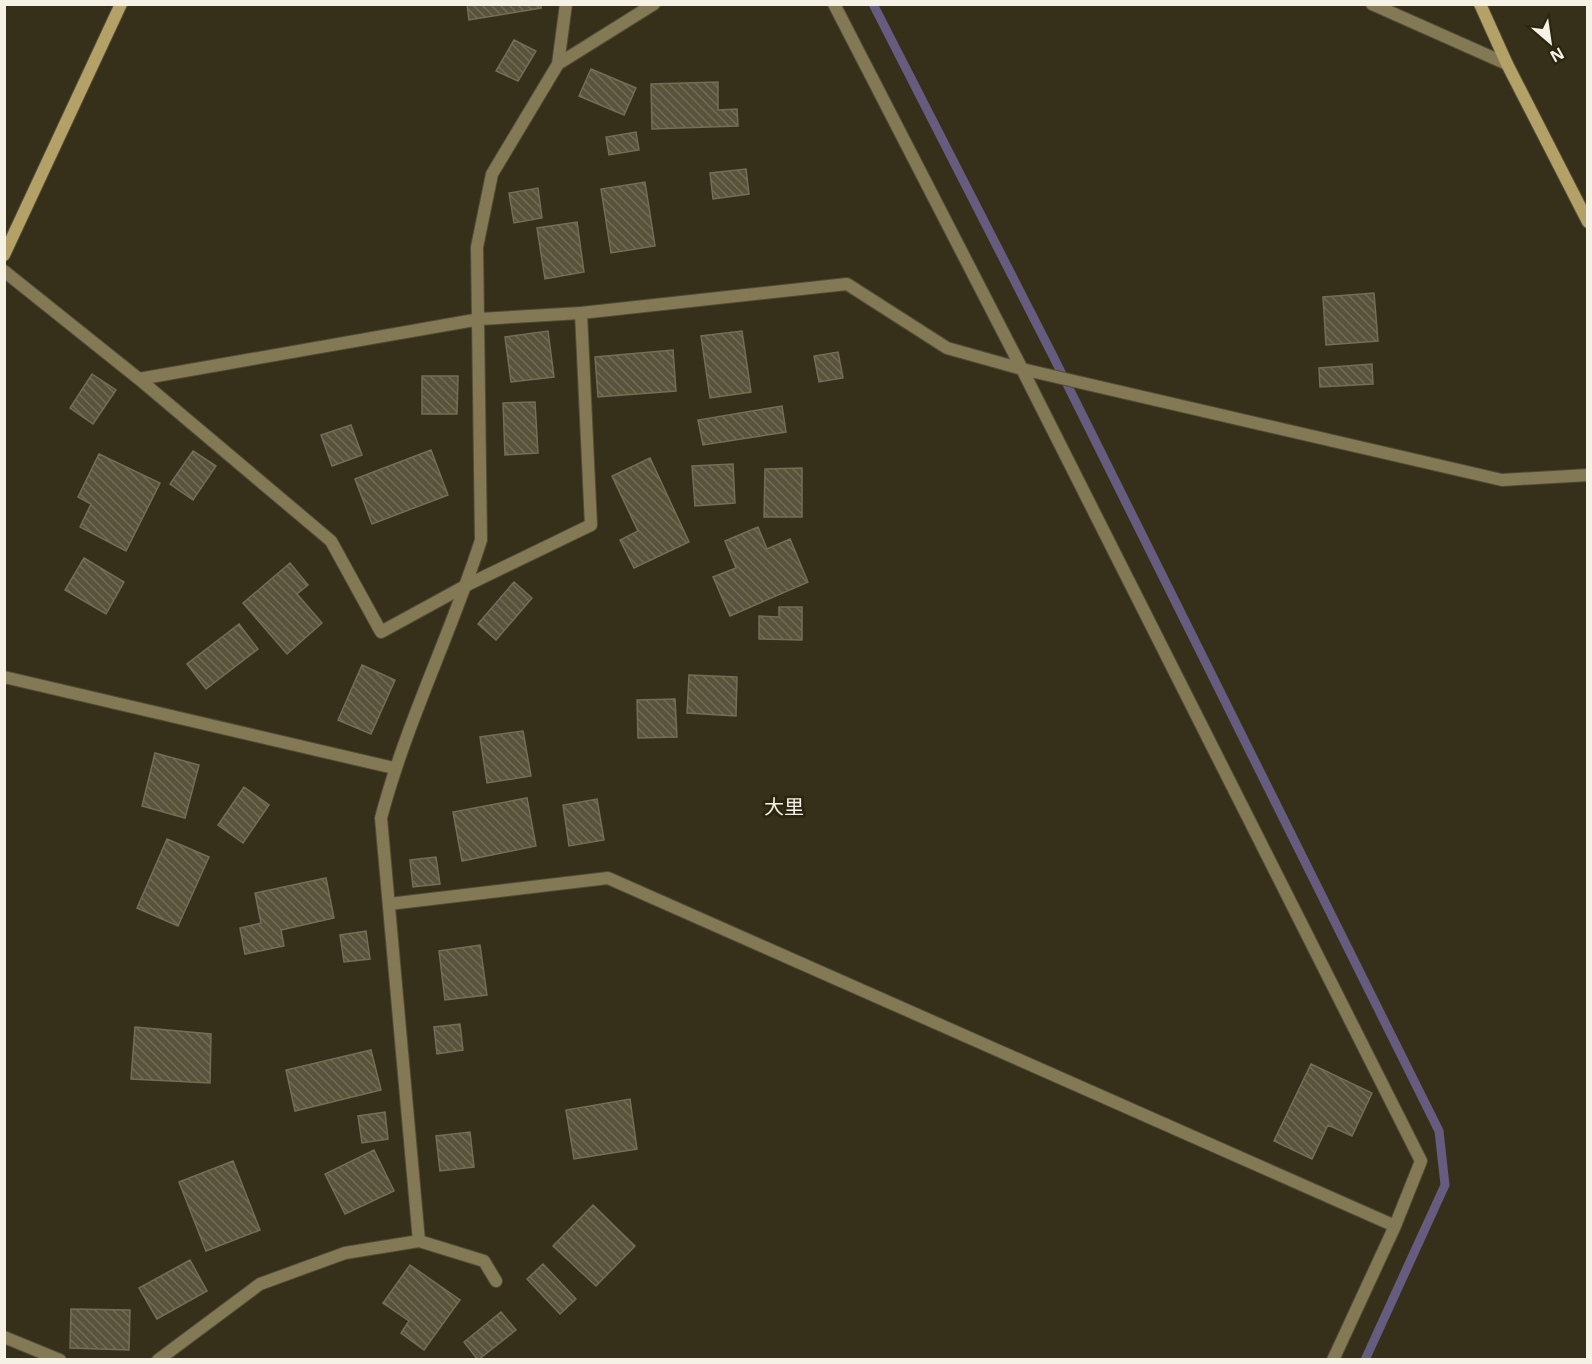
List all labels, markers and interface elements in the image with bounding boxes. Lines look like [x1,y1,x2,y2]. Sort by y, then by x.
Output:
north arrow [1520,12,1580,72]
text: N [1546,42,1568,68]
district label: 大里 [764,793,804,820]

